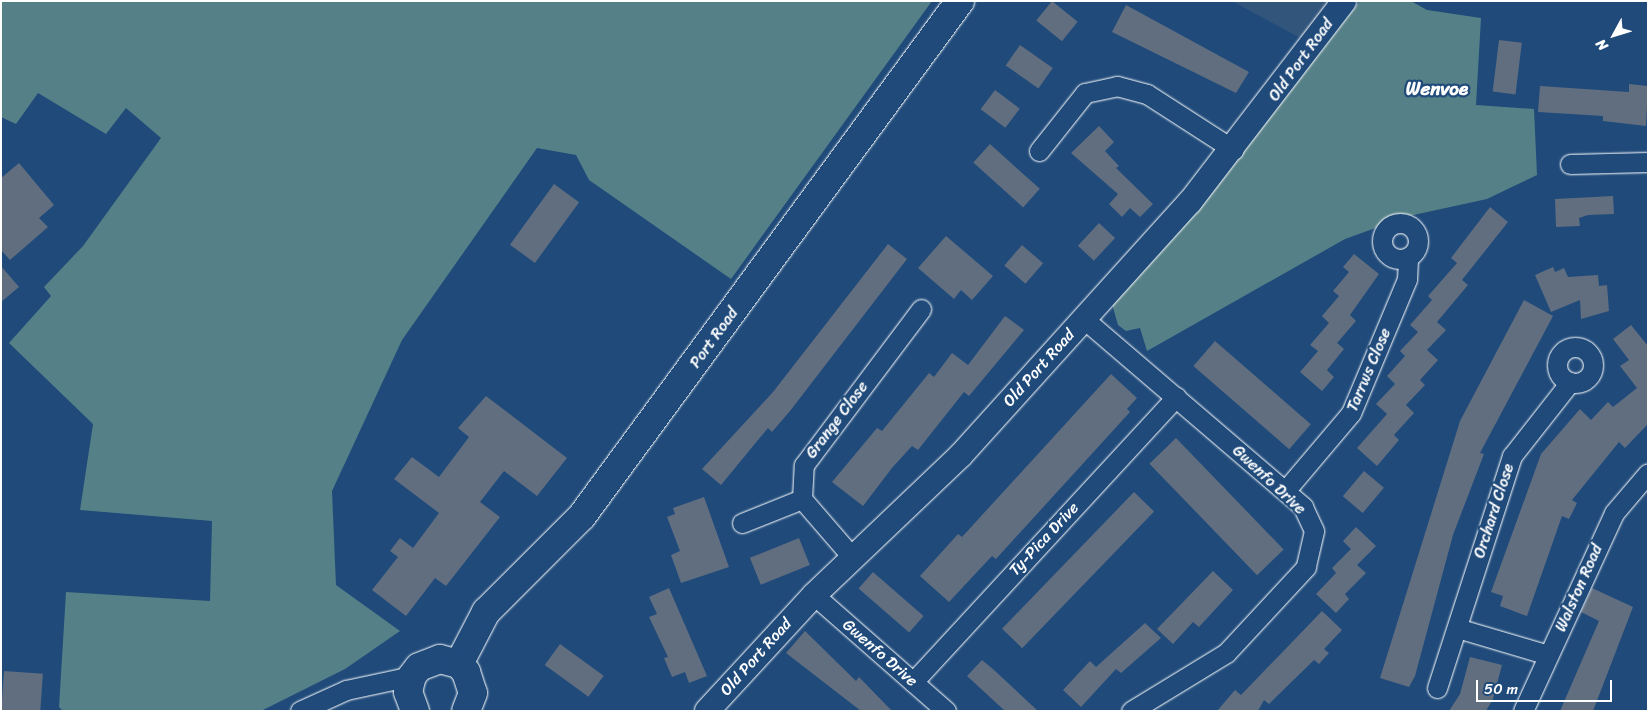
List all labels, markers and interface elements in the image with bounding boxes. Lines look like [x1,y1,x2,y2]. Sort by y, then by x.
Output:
north arrow [1589,10,1639,60]
street label: Old Port Road [1265,15,1337,105]
text: N [1589,33,1615,56]
district label: Wenvoe [1406,78,1468,100]
street label: Port Road [686,304,742,372]
street label: Old Port Road [999,325,1079,411]
street label: Tarrws Close [1343,325,1395,415]
street label: Grange Close [802,378,872,462]
street label: Gwenfo Drive [1228,441,1310,519]
street label: Orchard Close [1470,461,1518,561]
street label: Ty-Pica Drive [1005,498,1083,580]
street label: Walston Road [1551,541,1607,635]
street label: Old Port Road [716,614,796,700]
street label: Gwenfo Drive [838,615,922,691]
scale bar [1479,670,1615,702]
text: 50 m [1484,676,1518,702]

